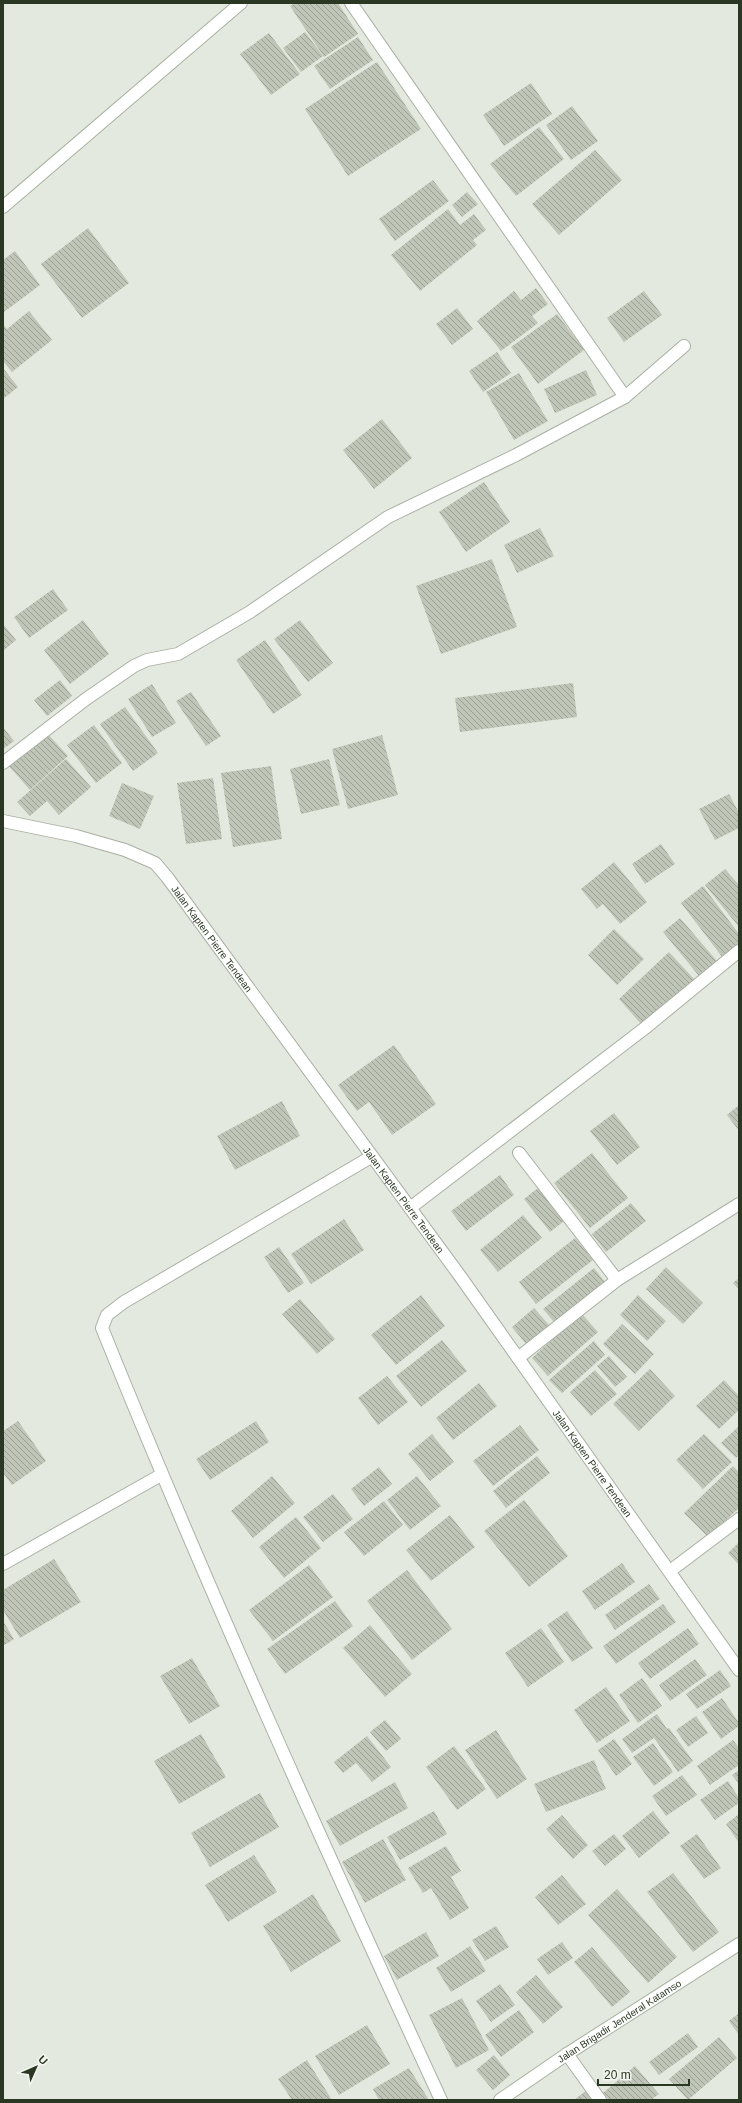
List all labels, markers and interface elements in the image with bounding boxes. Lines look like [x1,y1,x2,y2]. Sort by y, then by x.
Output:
street label: Jalan Kapten Pierre Tendean [170,883,255,994]
street label: Jalan Kapten Pierre Tendean [361,1145,447,1255]
street label: Jalan Kapten Pierre Tendean [551,1407,634,1519]
street label: Jalan Brigadir Jenderal Katamso [555,1977,683,2065]
north arrow [16,2047,56,2087]
text: U [36,2053,50,2067]
scale bar [598,2061,689,2087]
text: 20 m [604,2068,631,2082]

